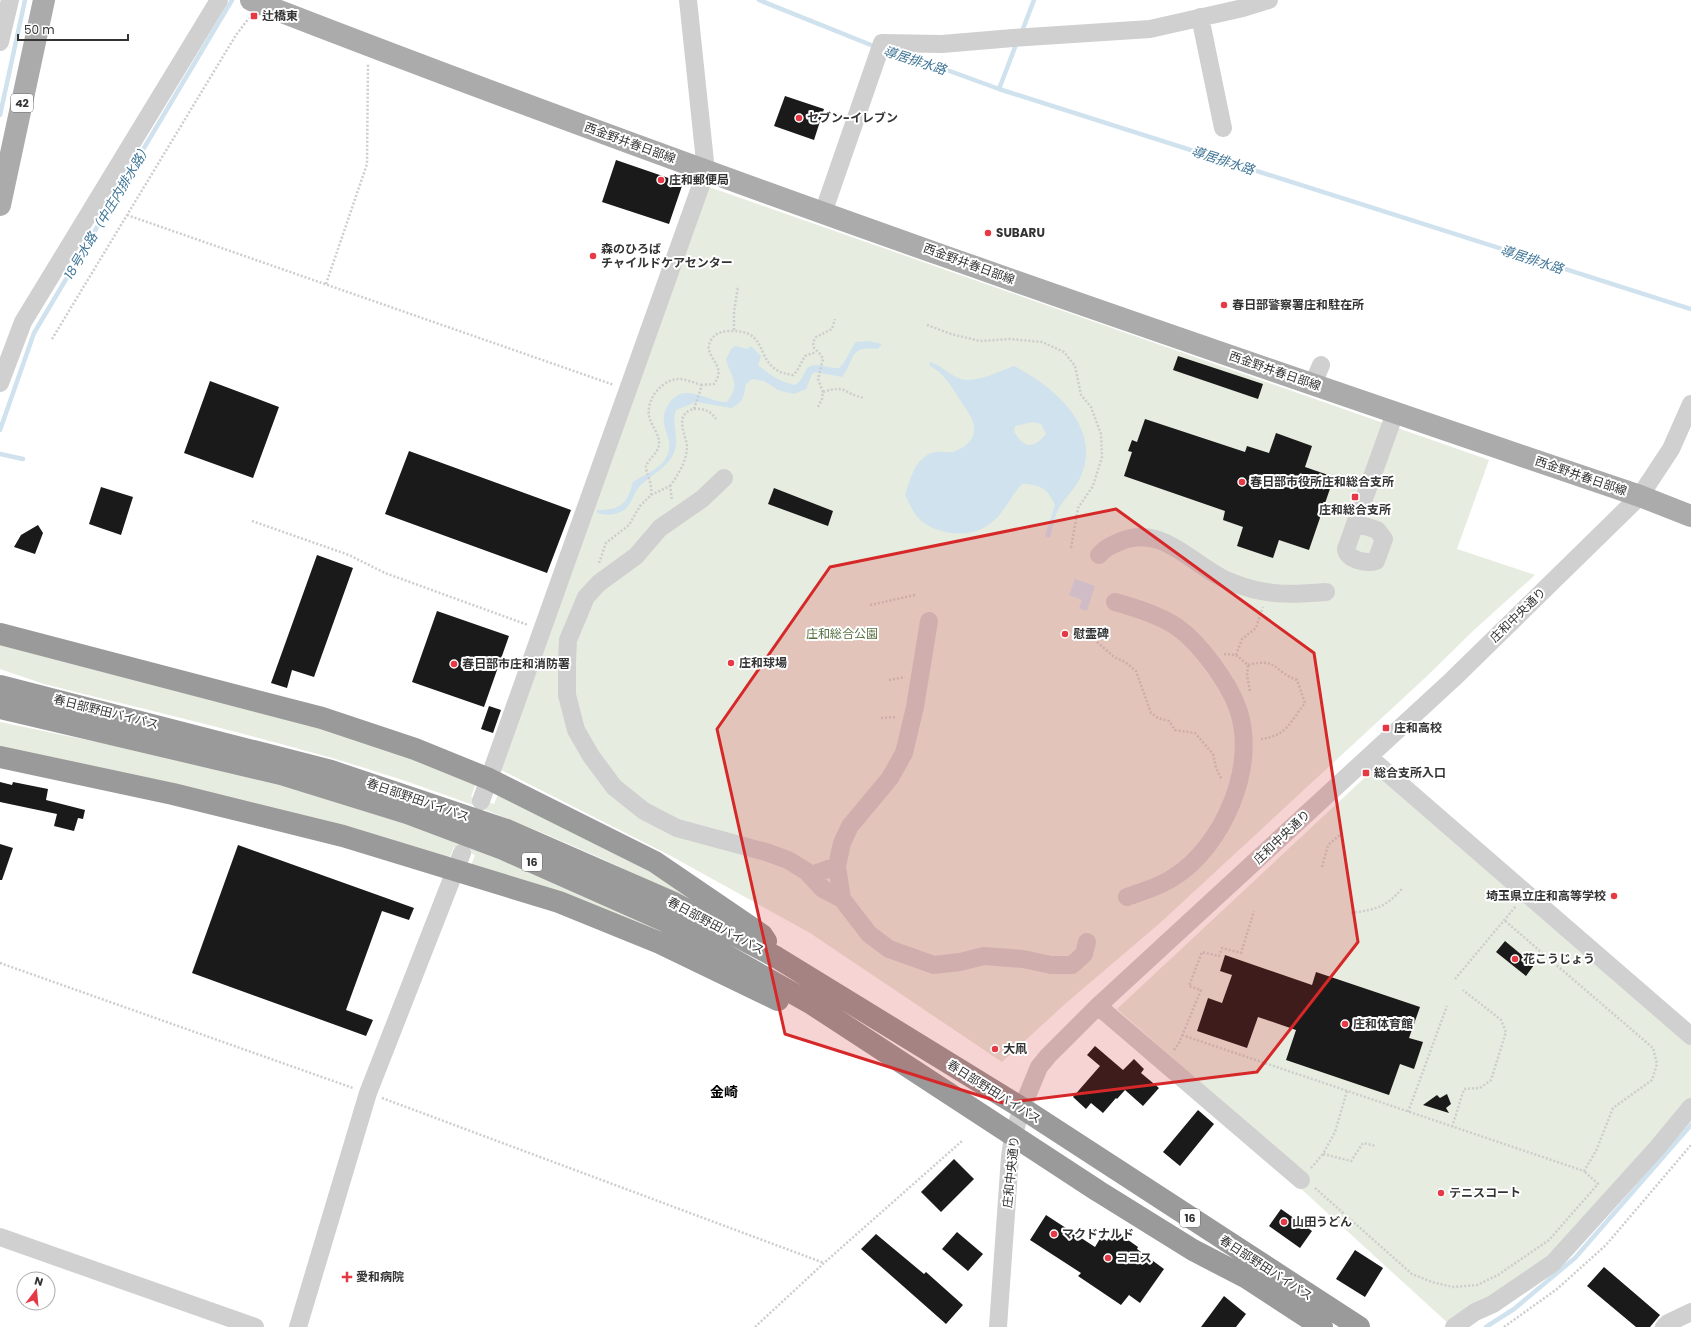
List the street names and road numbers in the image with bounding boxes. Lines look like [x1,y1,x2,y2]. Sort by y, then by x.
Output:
road number: 42 [11,94,33,112]
street label: 西金野井春日部線 [582,118,678,167]
street label: 西金野井春日部線 [921,239,1017,288]
street label: 西金野井春日部線 [1227,347,1323,394]
street label: 西金野井春日部線 [1533,452,1629,499]
street label: 庄和中央通り [1486,584,1549,646]
street label: 春日部野田バイパス [52,690,160,733]
street label: 春日部野田バイパス [364,774,472,825]
street label: 庄和中央通り [1250,806,1314,867]
road number: 16 [522,853,542,871]
street label: 春日部野田バイパス [665,893,768,958]
street label: 春日部野田バイパス [944,1056,1044,1127]
street label: 庄和中央通り [998,1135,1023,1209]
road number: 16 [1180,1209,1200,1227]
street label: 春日部野田バイパス [1216,1231,1316,1304]

